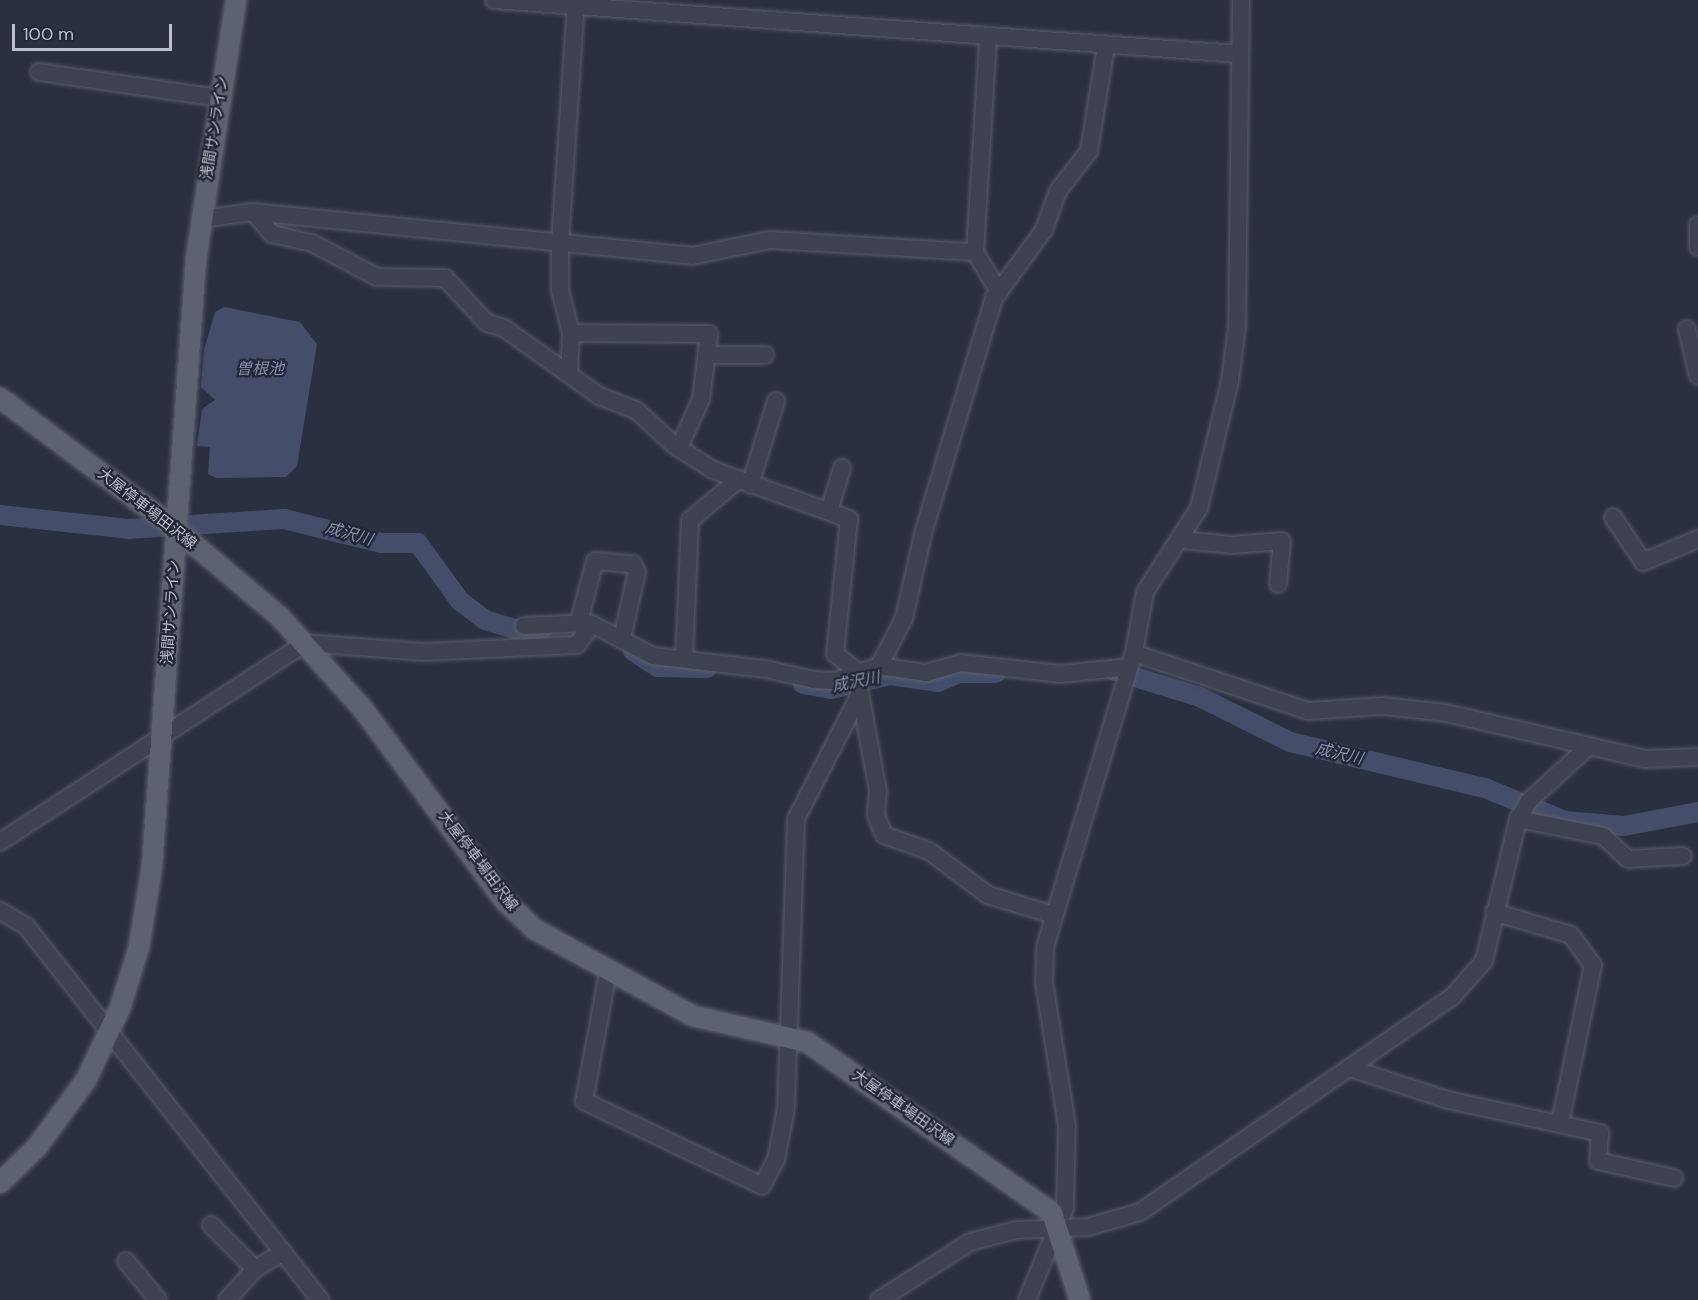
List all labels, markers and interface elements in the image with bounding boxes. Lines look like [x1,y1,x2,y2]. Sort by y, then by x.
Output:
scale bar [15,12,176,50]
text: 100 m [23,22,74,46]
street label: 浅間サンライン [198,75,232,181]
water label: 曽根池 [236,359,284,379]
street label: 大屋停車場田沢線 [94,465,200,553]
water label: 成沢川 [323,518,375,550]
street label: 浅間サンライン [158,559,184,665]
water label: 成沢川 [831,668,881,696]
water label: 成沢川 [1313,739,1365,769]
street label: 大屋停車場田沢線 [435,808,521,914]
street label: 大屋停車場田沢線 [849,1066,957,1150]

